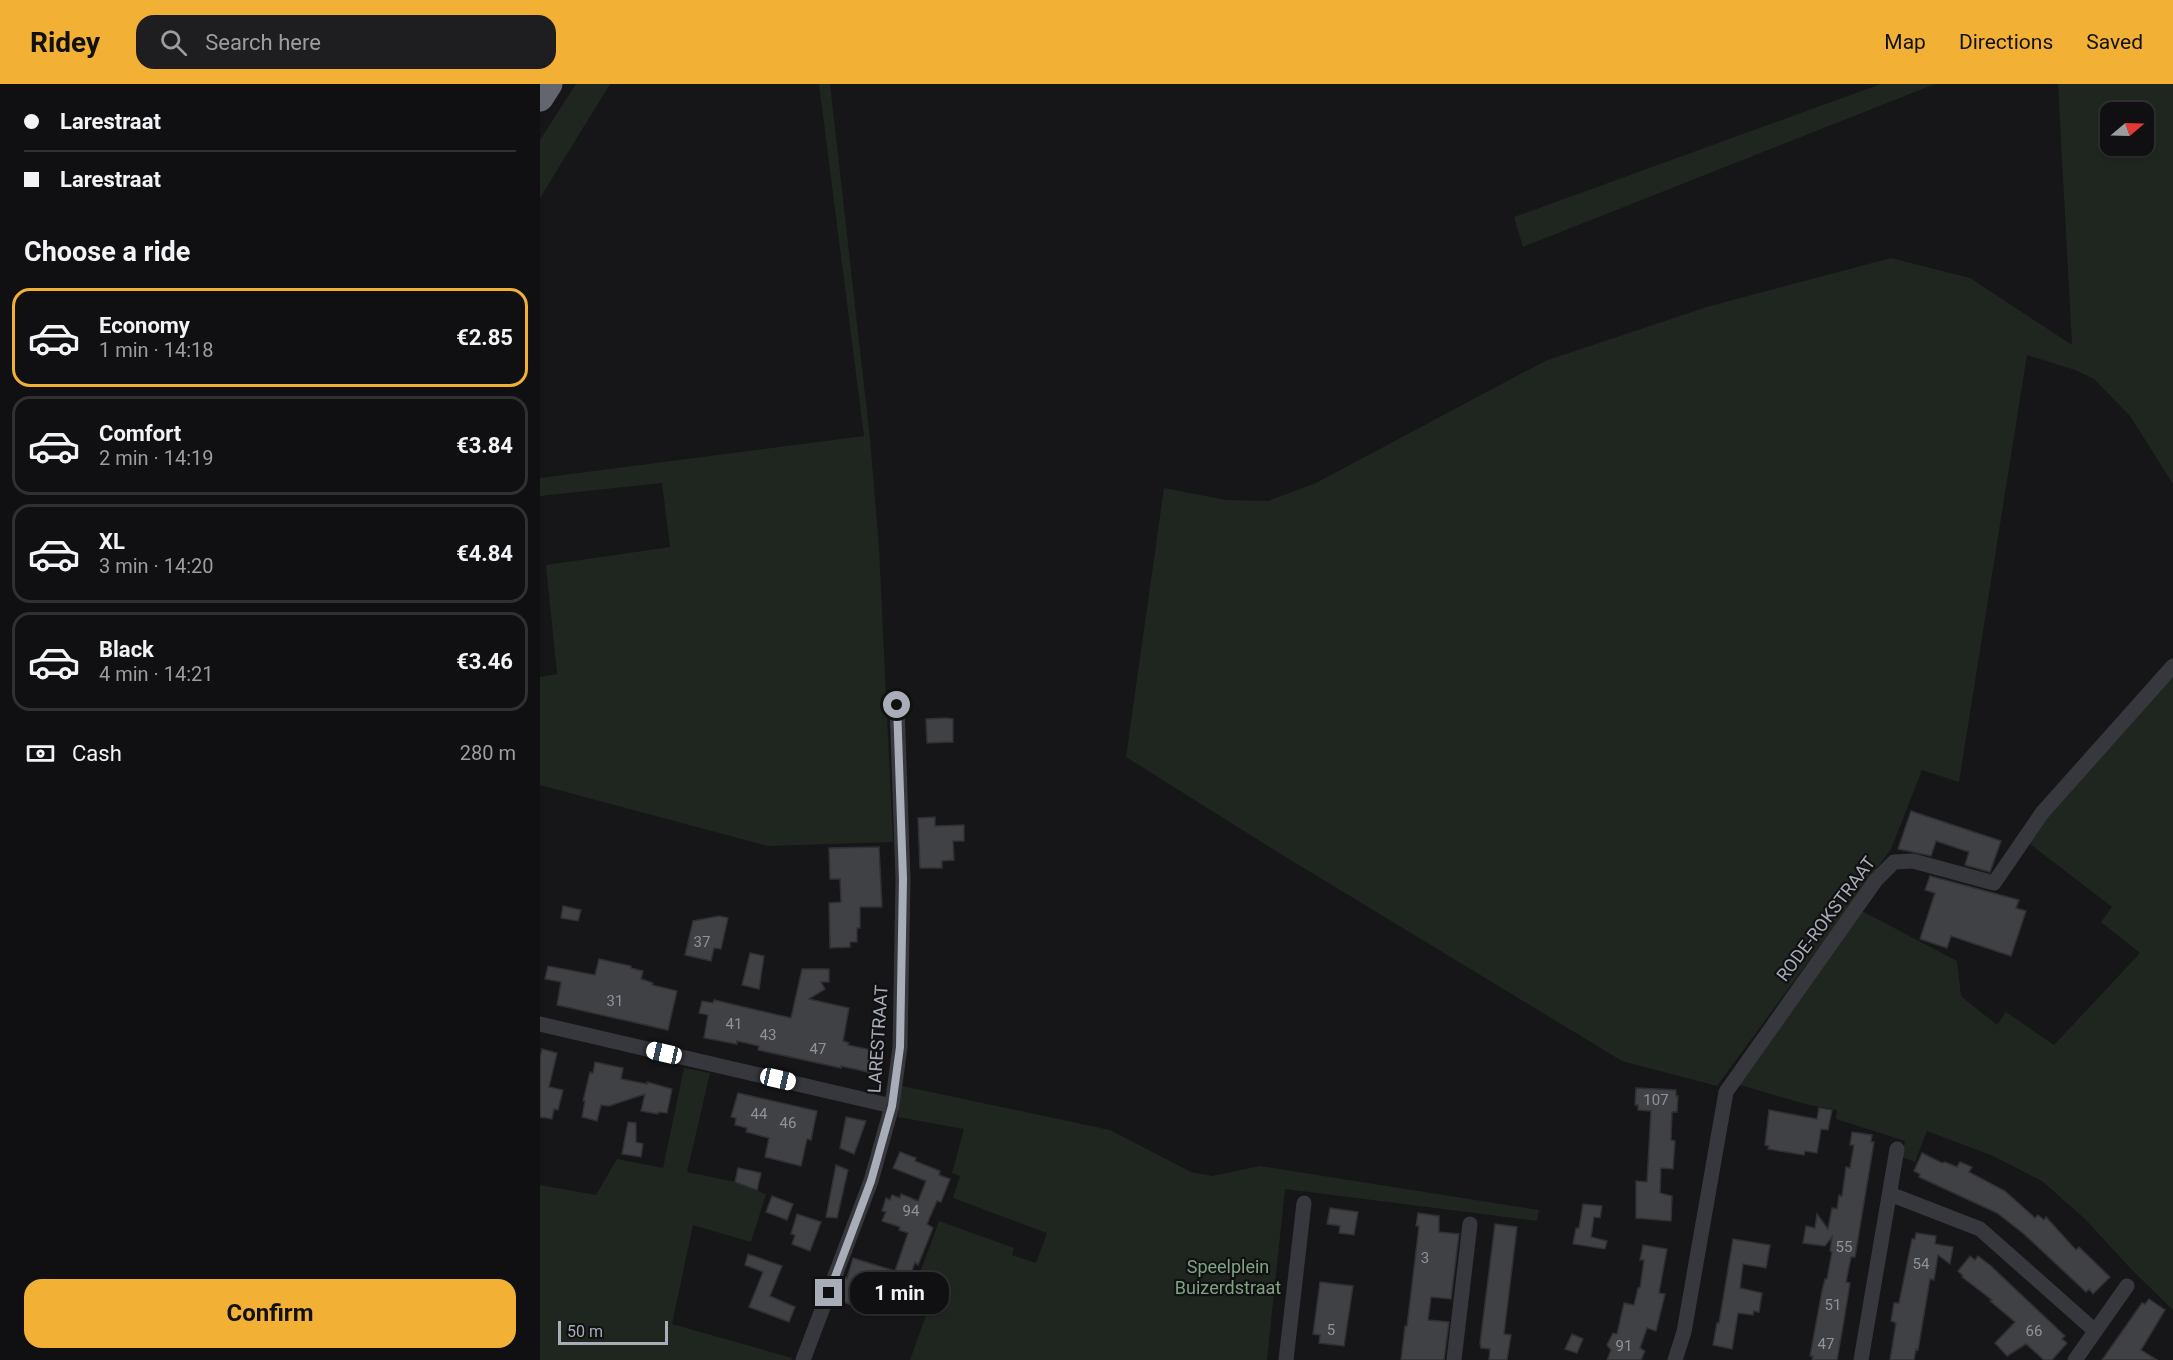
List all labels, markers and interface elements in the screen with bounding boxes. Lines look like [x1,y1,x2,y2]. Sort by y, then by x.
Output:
search box [136,15,556,69]
text: Ridey [30,26,100,59]
icon: search [157,26,190,59]
text: Search here [205,30,321,55]
text: Map [1884,30,1926,54]
text: Directions [1959,30,2053,54]
text: Saved [2086,30,2143,54]
north arrow [2100,102,2154,156]
map controls [2100,102,2154,156]
text: Larestraat [60,109,161,134]
text: Larestraat [60,167,161,192]
text: Choose a ride [24,236,190,268]
icon: car [27,311,81,365]
text: Economy [99,313,190,338]
text: €2.85 [456,325,513,350]
text: 1 min · 14:18 [99,338,214,362]
icon: car [27,419,81,473]
text: Comfort [99,421,181,446]
text: €3.84 [456,433,513,458]
text: 2 min · 14:19 [99,446,214,470]
icon: car [27,527,81,581]
text: XL [99,529,125,554]
text: €4.84 [456,541,513,566]
text: 3 min · 14:20 [99,554,214,578]
icon: car [27,635,81,689]
text: Black [99,637,154,662]
text: €3.46 [456,649,513,674]
text: 4 min · 14:21 [99,662,214,686]
route start [883,691,910,718]
icon: cash [24,737,57,770]
text: Cash [72,741,122,766]
text: 280 m [460,741,516,765]
street label: RODE-ROKSTRAAT [1772,852,1880,985]
house number: 37 [694,933,710,951]
street label: LARESTRAAT [863,984,892,1094]
house number: 31 [607,992,623,1010]
house number: 41 [726,1015,742,1033]
house number: 43 [760,1026,776,1044]
car [644,1040,684,1066]
house number: 47 [810,1040,826,1058]
car [758,1066,798,1092]
house number: 107 [1643,1091,1669,1109]
house number: 44 [751,1105,768,1123]
house number: 46 [780,1114,796,1132]
house number: 94 [903,1202,920,1220]
house number: 55 [1836,1238,1852,1256]
house number: 3 [1421,1249,1429,1267]
house number: 54 [1913,1255,1930,1273]
park label: Speelplein Buizerdstraat [1175,1256,1281,1298]
callout: 1 min [850,1272,949,1314]
button: Confirm [24,1279,516,1348]
route end [815,1279,842,1306]
text: 1 min [874,1281,925,1305]
house number: 51 [1825,1296,1841,1314]
scale bar [558,1318,668,1346]
house number: 5 [1327,1321,1335,1339]
text: 50 m [567,1322,603,1341]
house number: 66 [2026,1322,2042,1340]
house number: 47 [1818,1335,1834,1353]
house number: 91 [1616,1337,1632,1355]

